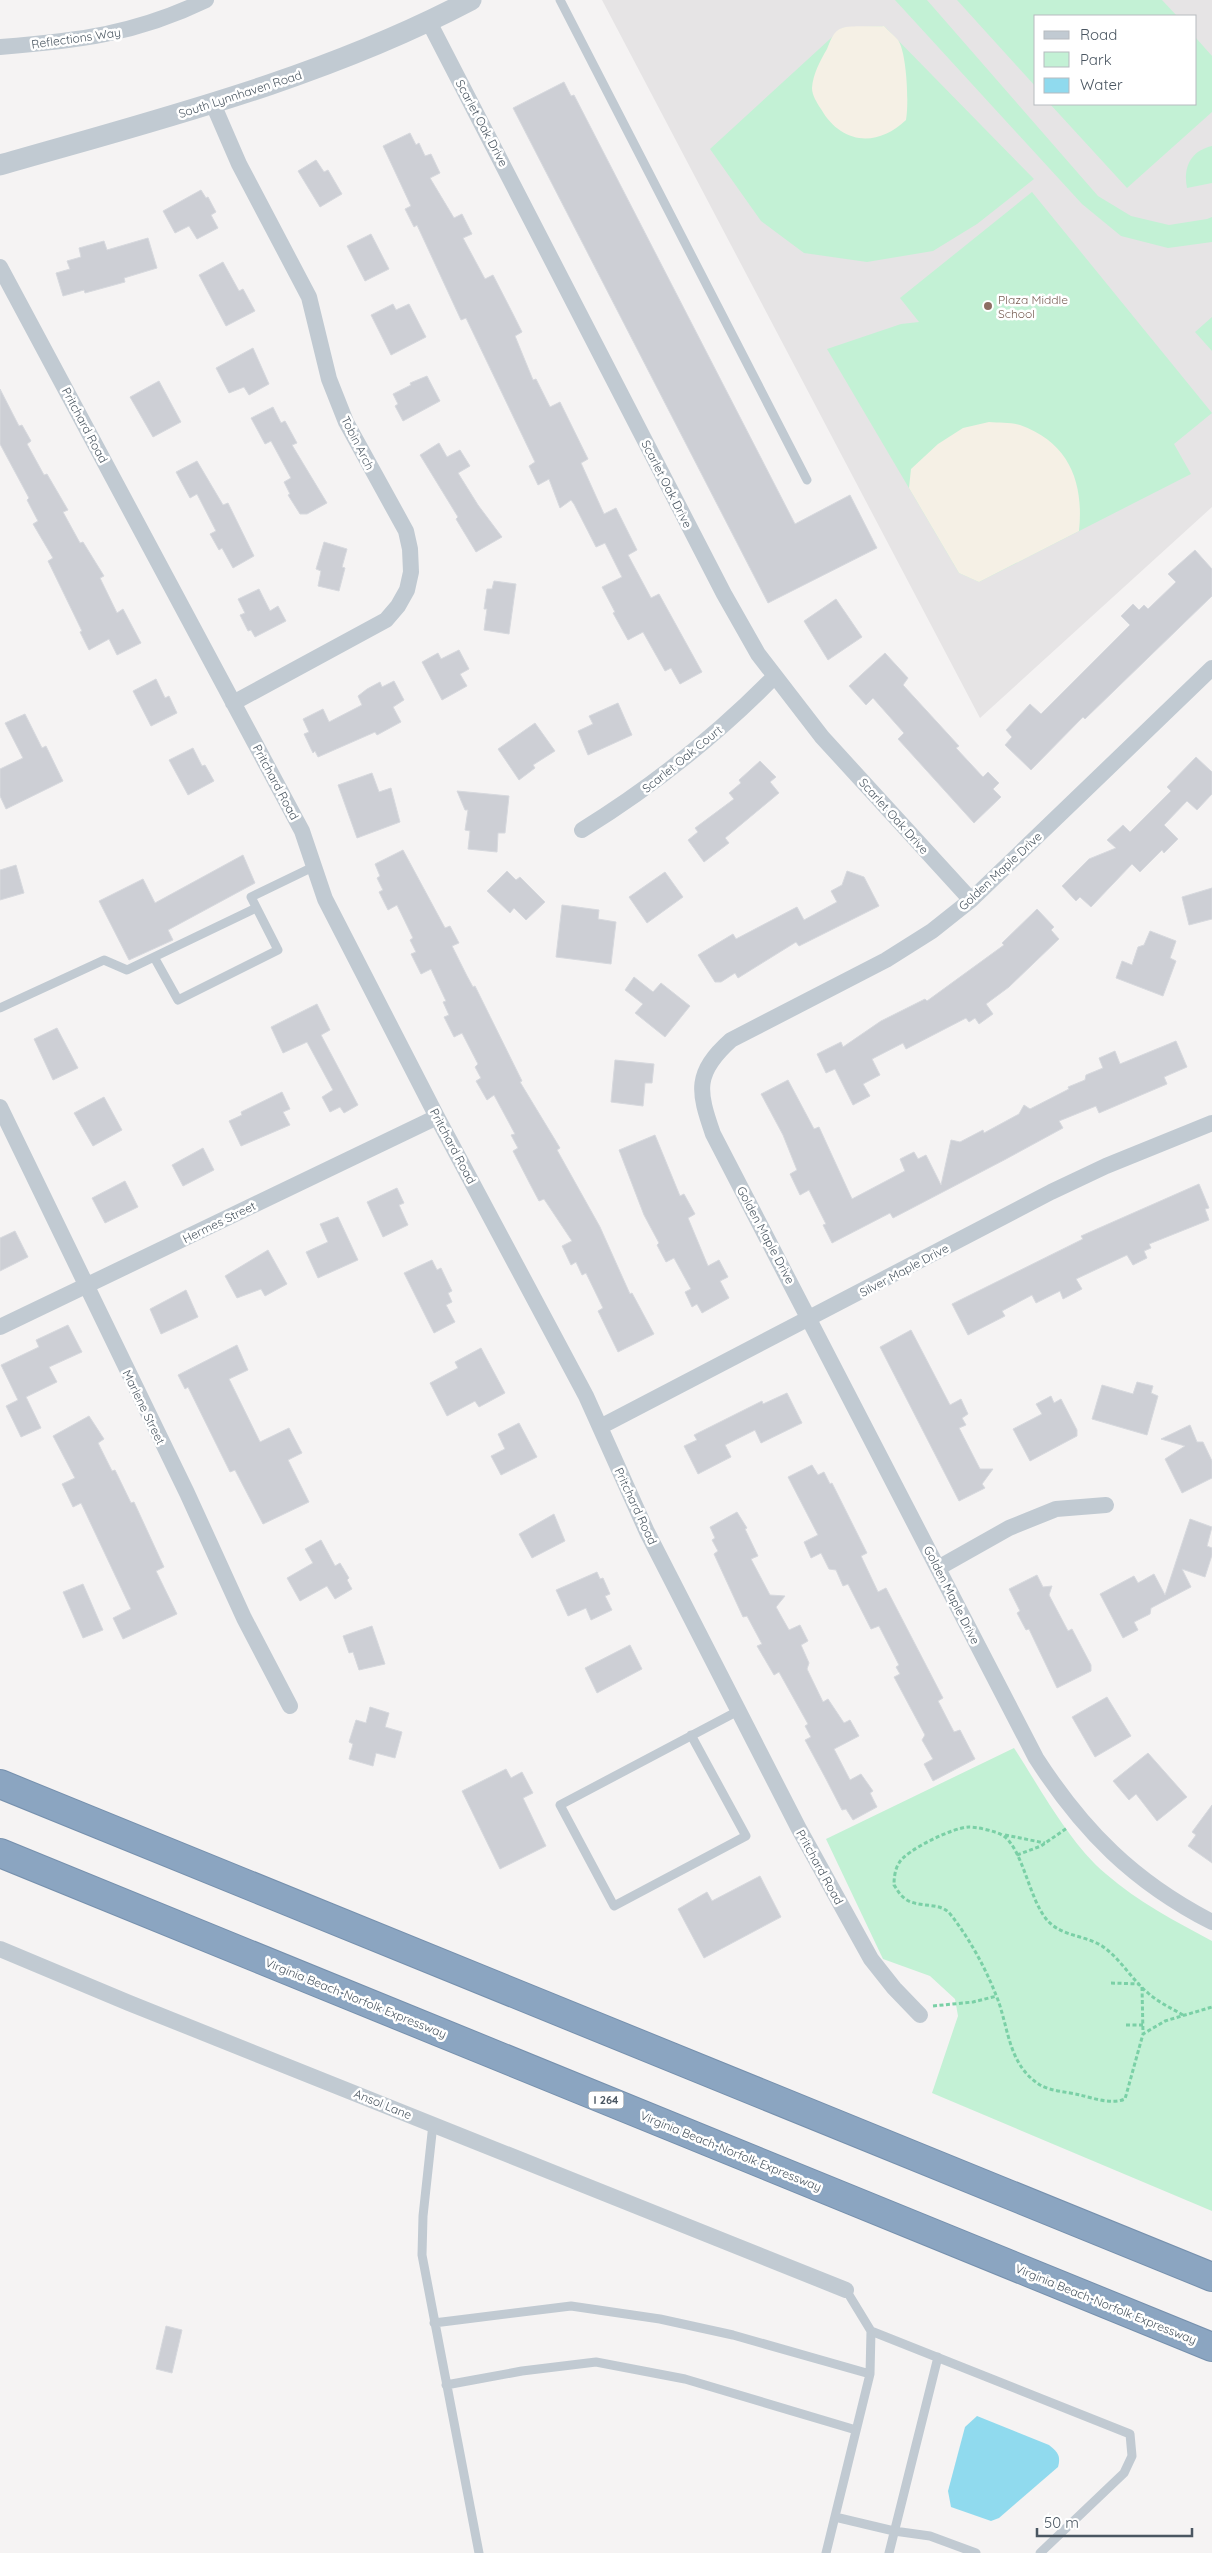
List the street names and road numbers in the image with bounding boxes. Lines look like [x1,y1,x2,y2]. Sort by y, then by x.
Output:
street label: Reflections Way [30,24,122,52]
street label: South Lynnhaven Road [176,67,304,121]
street label: Scarlet Oak Drive [453,77,511,169]
street label: Pritchard Road [59,385,111,465]
street label: Tobin Arch [338,414,378,472]
street label: Scarlet Oak Drive [638,438,696,531]
street label: Scarlet Oak Court [639,722,725,796]
street label: Pritchard Road [250,742,302,822]
street label: Scarlet Oak Drive [856,775,932,857]
street label: Golden Maple Drive [955,828,1045,913]
street label: Pritchard Road [427,1106,479,1186]
street label: Golden Maple Drive [734,1184,798,1287]
street label: Hermes Street [180,1198,258,1246]
street label: Silver Maple Drive [857,1240,951,1300]
street label: Marlene Street [119,1367,169,1447]
street label: Pritchard Road [612,1465,660,1547]
street label: Golden Maple Drive [921,1543,983,1647]
street label: Pritchard Road [793,1827,847,1907]
street label: Virginia Beach-Norfolk Expressway [263,1955,449,2041]
street label: Ansol Lane [352,2086,414,2122]
road number: I 264 [588,2092,624,2108]
street label: Virginia Beach-Norfolk Expressway [638,2108,824,2194]
street label: Virginia Beach-Norfolk Expressway [1013,2261,1199,2347]

